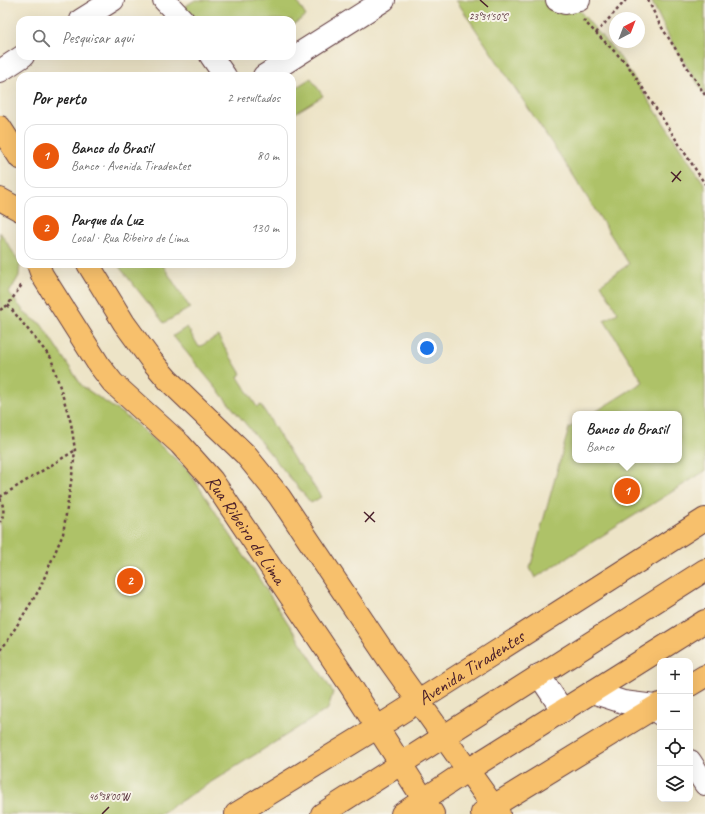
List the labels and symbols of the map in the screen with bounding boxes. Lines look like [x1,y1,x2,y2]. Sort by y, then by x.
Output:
text: 23°31'50"S [469,10,509,23]
north arrow [609,12,645,48]
your location [417,338,437,358]
street label: Rua Ribeiro de Lima [200,471,292,591]
pin: 1 [614,476,640,506]
pin: 2 [117,566,143,596]
street label: Avenida Tiradentes [413,624,530,711]
text: 46°38'00"W [89,790,131,803]

